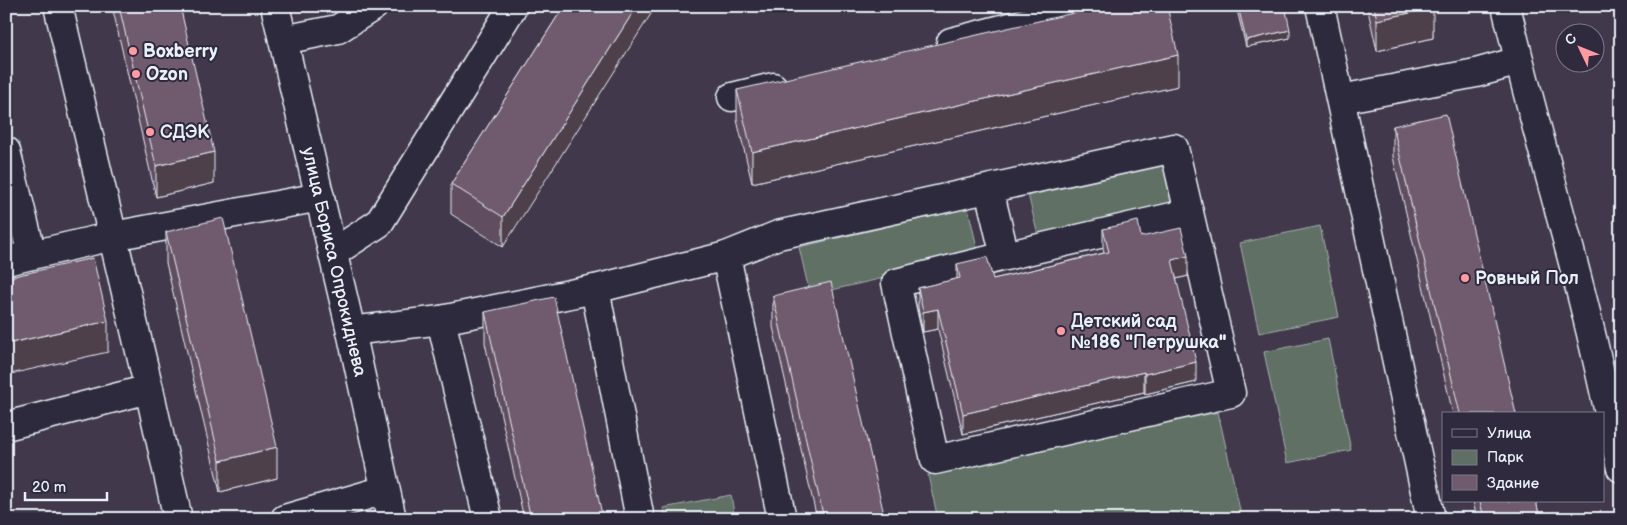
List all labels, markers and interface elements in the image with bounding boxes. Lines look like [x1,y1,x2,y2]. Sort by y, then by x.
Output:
north arrow [1554,22,1604,72]
text: С [1561,30,1581,49]
place label: Boxberry [143,41,218,62]
marker: Boxberry [127,45,139,57]
place label: Ozon [146,64,188,85]
marker: Ozon [130,68,142,80]
place label: СДЭК [160,122,210,143]
marker: СДЭК [144,126,156,138]
street label: улица Бориса Опрокиднева [297,145,371,379]
place label: Ровный Пол [1475,268,1579,289]
marker: Ровный Пол [1459,272,1471,284]
place label: Детский сад №186 "Петрушка" [1071,311,1227,353]
marker: Детский сад №186 "Петрушка" [1055,325,1067,337]
legend [1442,412,1604,502]
text: Улица [1487,424,1532,443]
text: Парк [1487,448,1524,467]
scale bar [25,470,108,502]
text: Здание [1487,474,1539,493]
text: 20 m [32,478,66,497]

